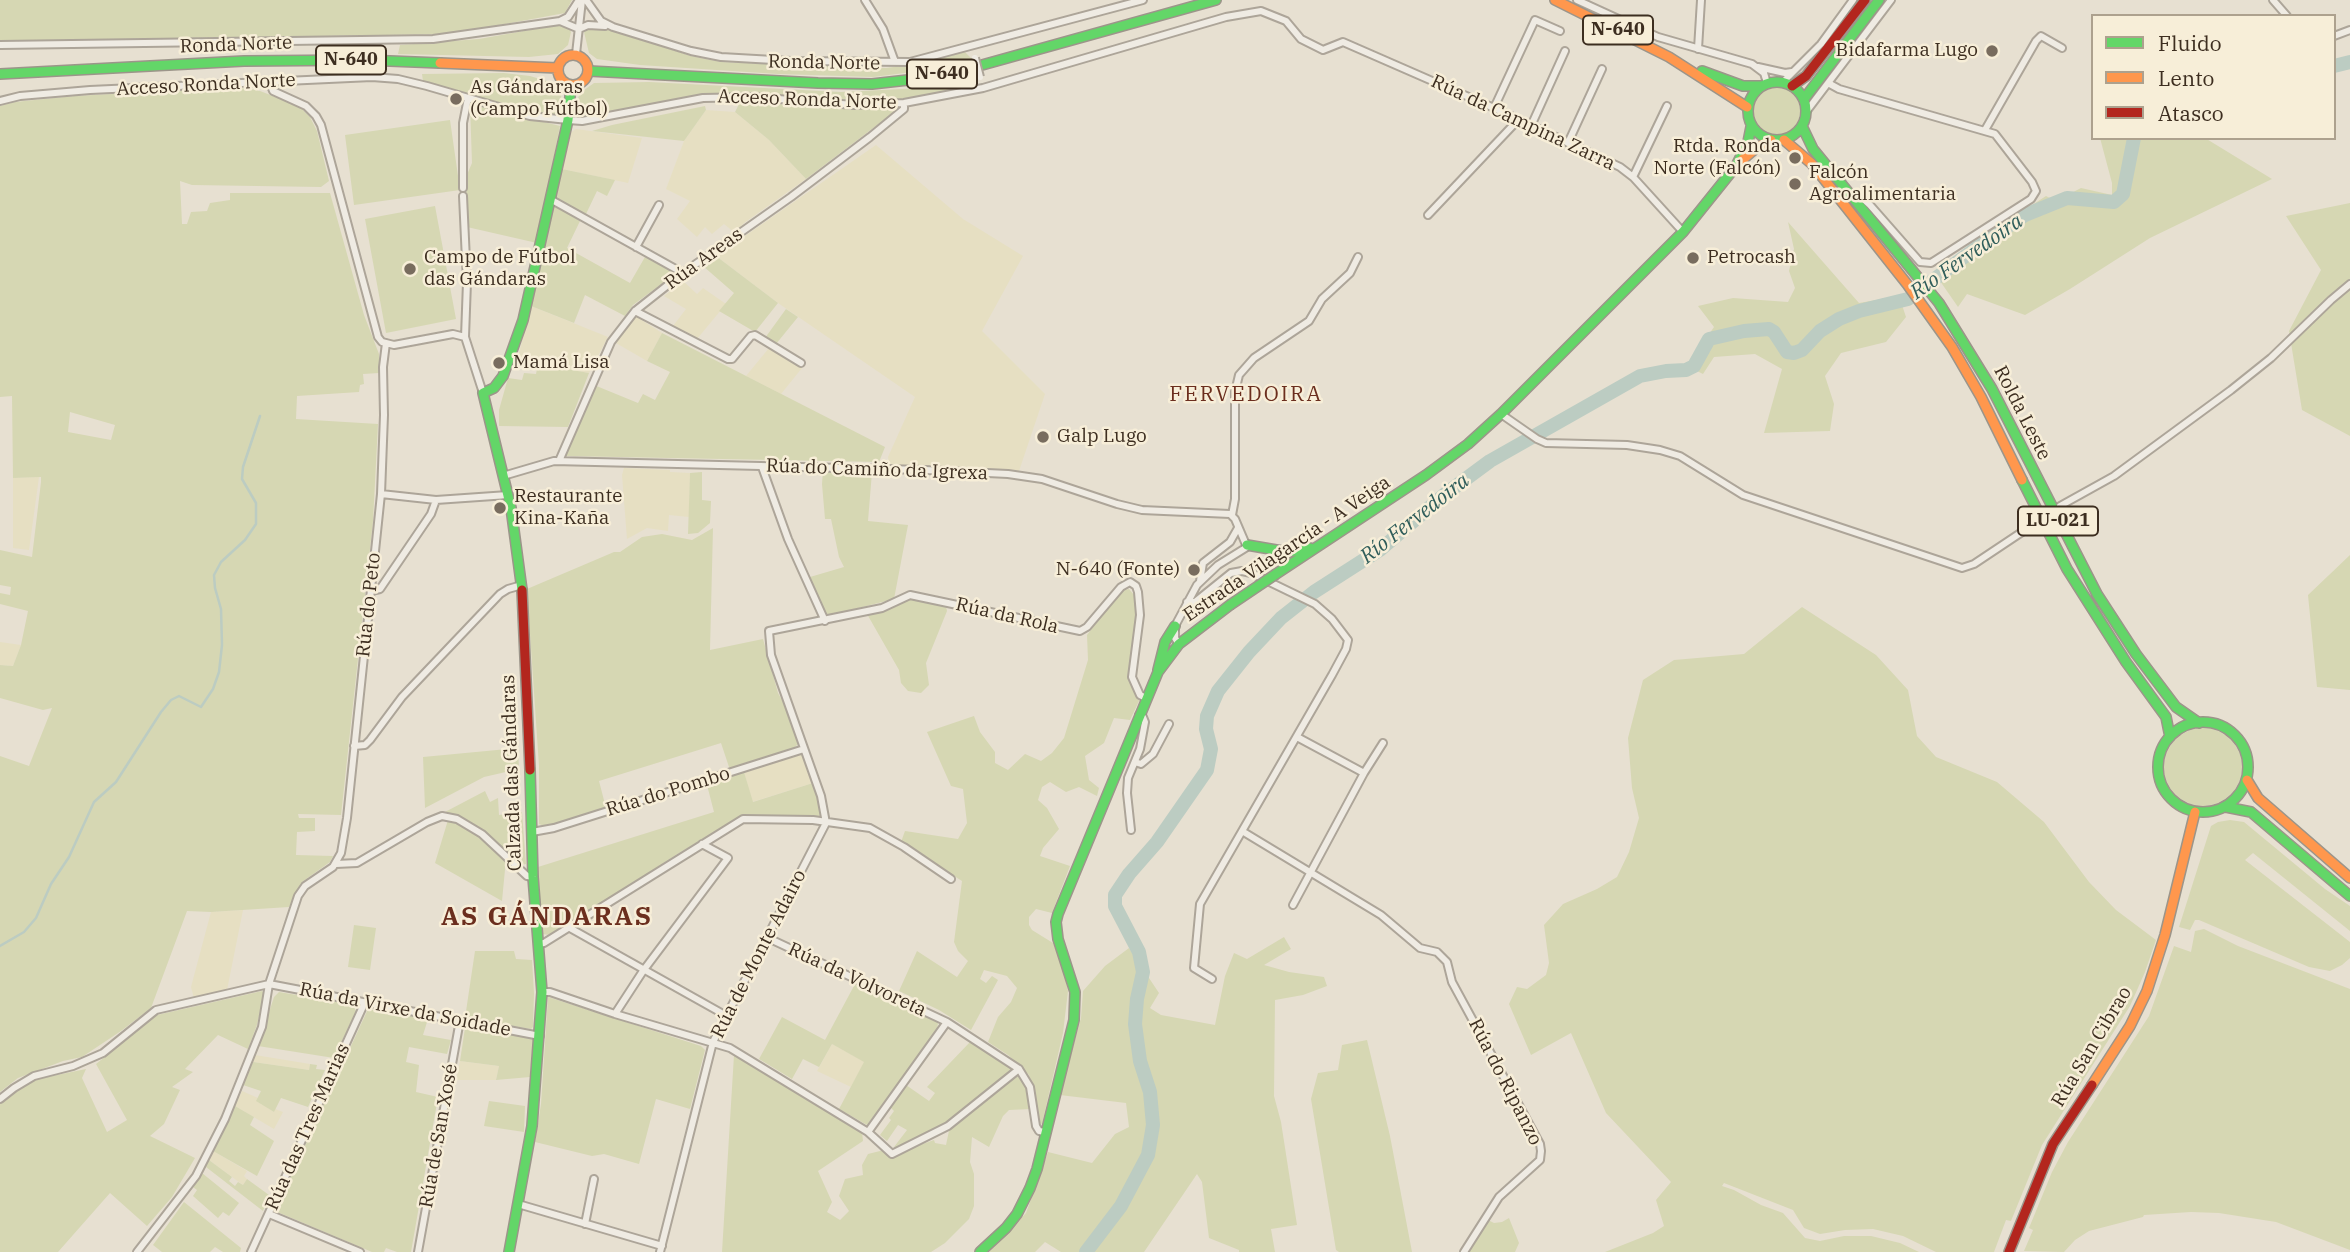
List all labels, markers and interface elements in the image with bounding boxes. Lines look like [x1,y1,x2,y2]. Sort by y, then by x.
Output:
legend [2091,14,2336,140]
road number: N-640 [1583,15,1653,44]
text: Fluido [2158,29,2222,57]
street label: Ronda Norte [179,32,293,58]
place label: Bidafarma Lugo [1835,40,1978,62]
marker: Bidafarma Lugo [1984,43,2000,59]
road number: N-640 [316,46,386,74]
street label: Ronda Norte [768,51,880,75]
road number: N-640 [907,60,977,88]
text: Lento [2158,64,2214,92]
street label: Acceso Ronda Norte [116,69,296,101]
street label: Rúa da Campina Zarra [1427,70,1619,176]
place label: As Gándaras (Campo Fútbol) [470,77,608,121]
street label: Acceso Ronda Norte [717,85,897,115]
marker: As Gándaras (Campo Fútbol) [448,91,464,107]
text: Atasco [2158,99,2224,127]
place label: Rtda. Ronda Norte (Falcón) [1654,136,1781,180]
marker: Rtda. Ronda Norte (Falcón) [1787,150,1803,166]
place label: Falcón Agroalimentaria [1809,162,1956,206]
marker: Falcón Agroalimentaria [1787,176,1803,192]
water label: Río Fervedoira [1906,209,2028,305]
street label: Rúa Areas [661,223,747,295]
place label: Campo de Fútbol das Gándaras [424,247,576,291]
place label: Petrocash [1707,247,1796,269]
marker: Petrocash [1685,250,1701,266]
marker: Campo de Fútbol das Gándaras [402,261,418,277]
place label: Mamá Lisa [513,352,610,374]
marker: Mamá Lisa [491,355,507,371]
street label: Rolda Leste [1989,362,2055,464]
district label: FERVEDOIRA [1170,382,1322,408]
place label: Galp Lugo [1057,426,1147,448]
marker: Galp Lugo [1035,429,1051,445]
street label: Rúa do Camiño da Igrexa [765,455,989,485]
water label: Río Fervedoira [1355,469,1475,569]
street label: Estrada Vilagarcía - A Veiga [1179,471,1395,627]
place label: Restaurante Kina-Kaña [514,486,622,530]
marker: Restaurante Kina-Kaña [492,500,508,516]
road number: LU-021 [2018,506,2098,536]
street label: Rúa do Peto [352,552,386,658]
place label: N-640 (Fonte) [1056,559,1180,581]
marker: N-640 (Fonte) [1186,562,1202,578]
street label: Rúa da Rola [953,593,1061,639]
street label: Calzada das Gándaras [497,674,527,872]
street label: Rúa do Pombo [603,762,733,822]
street label: Rúa de Monte Adairo [707,866,811,1042]
district label: AS GÁNDARAS [442,901,652,933]
street label: Rúa da Volvoreta [784,938,930,1022]
street label: Rúa da Virxe da Soidade [297,978,513,1042]
street label: Rúa San Cibrao [2047,983,2137,1111]
street label: Rúa do Ripanzo [1463,1015,1547,1149]
street label: Rúa das Tres Marias [261,1040,355,1214]
street label: Rúa de San Xosé [415,1062,463,1210]

